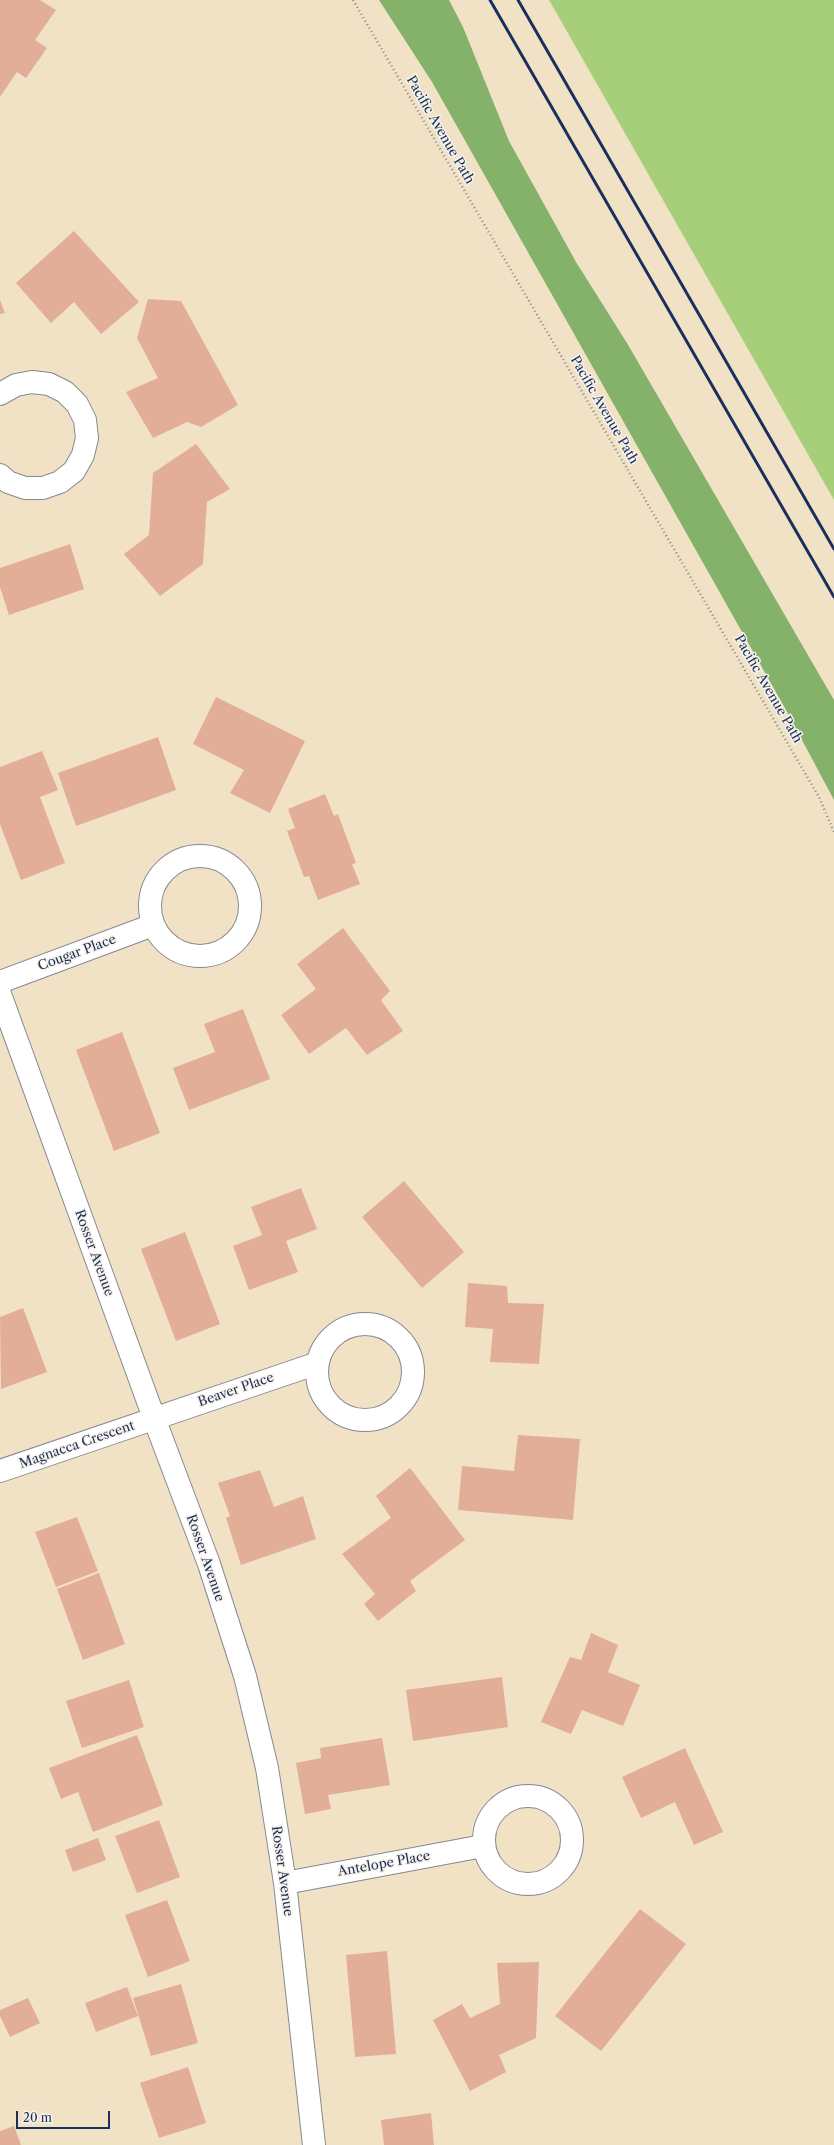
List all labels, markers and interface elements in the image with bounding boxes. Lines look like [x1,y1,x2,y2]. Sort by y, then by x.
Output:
street label: Pacific Avenue Path [403,73,477,187]
street label: Pacific Avenue Path [567,353,641,467]
street label: Pacific Avenue Path [731,632,805,746]
street label: Cougar Place [36,932,118,974]
street label: Rosser Avenue [71,1208,117,1298]
street label: Beaver Place [196,1370,276,1410]
street label: Magnacca Crescent [17,1418,137,1472]
street label: Rosser Avenue [183,1512,227,1604]
street label: Rosser Avenue [268,1825,296,1917]
street label: Antelope Place [337,1848,431,1880]
scale bar [18,2103,112,2129]
text: 20 m [23,2110,52,2125]

